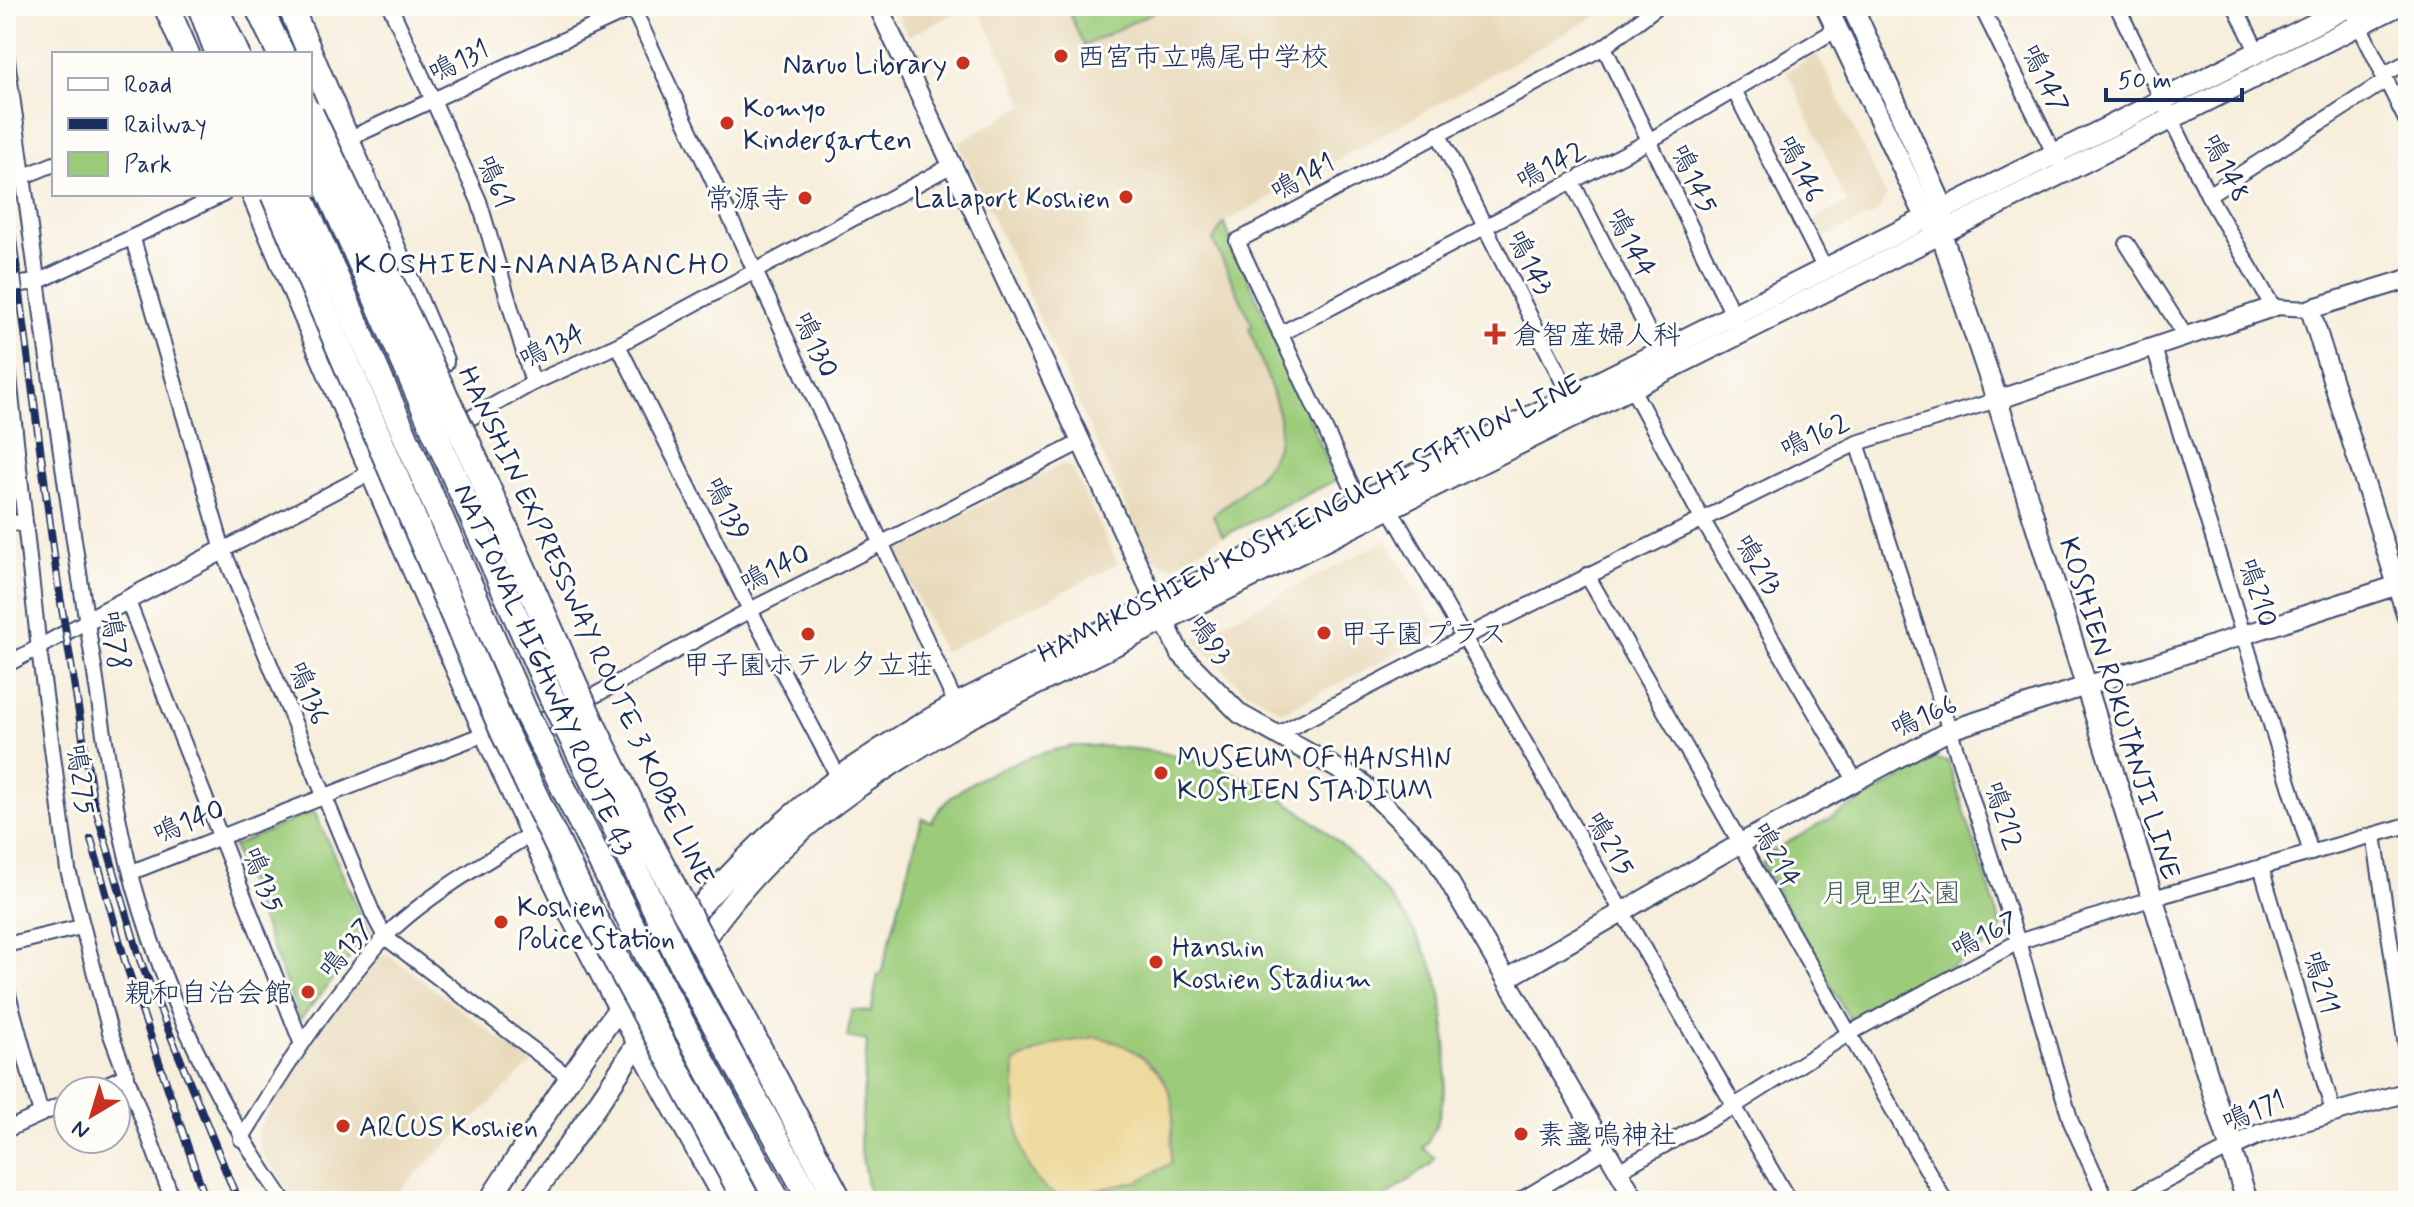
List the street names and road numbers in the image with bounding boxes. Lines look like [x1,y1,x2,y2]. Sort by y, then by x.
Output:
street label: 鳴131 [423,32,496,92]
street label: 鳴147 [2011,38,2076,120]
street label: 鳴148 [2192,127,2258,209]
street label: 鳴146 [1767,129,1832,209]
street label: 鳴142 [1510,132,1593,200]
street label: 鳴145 [1660,138,1725,220]
street label: 鳴141 [1264,146,1342,211]
street label: 鳴61 [466,150,521,214]
street label: 鳴144 [1596,202,1663,285]
street label: 鳴143 [1497,224,1561,302]
street label: 鳴130 [783,306,846,384]
street label: 鳴134 [513,316,591,379]
street label: HANSHIN EXPRESSWAY ROUTE 3 KOBE LINE [448,361,722,891]
street label: HAMAKOSHIEN KOSHIENGUCHI STATION LINE [1032,365,1589,673]
street label: 鳴162 [1774,404,1856,468]
street label: 鳴139 [694,471,757,547]
street label: NATIONAL HIGHWAY ROUTE 43 [444,478,642,862]
street label: 鳴213 [1725,528,1789,603]
street label: KOSHIEN ROKUTANJI LINE [2049,533,2188,884]
street label: 鳴140 [734,536,817,603]
street label: 鳴210 [2228,553,2285,632]
street label: 鳴78 [91,608,137,673]
street label: 鳴93 [1178,608,1240,673]
street label: 鳴136 [278,656,338,730]
street label: 鳴166 [1885,686,1963,748]
street label: 鳴275 [56,741,103,817]
street label: 鳴212 [1974,777,2031,855]
street label: 鳴140 [148,791,230,853]
street label: 鳴215 [1575,805,1642,884]
street label: 鳴214 [1742,816,1808,895]
street label: 鳴135 [232,842,292,918]
street label: 鳴167 [1945,903,2025,969]
street label: 鳴137 [311,912,383,988]
street label: 鳴211 [2293,947,2346,1019]
street label: 鳴171 [2217,1083,2291,1142]

